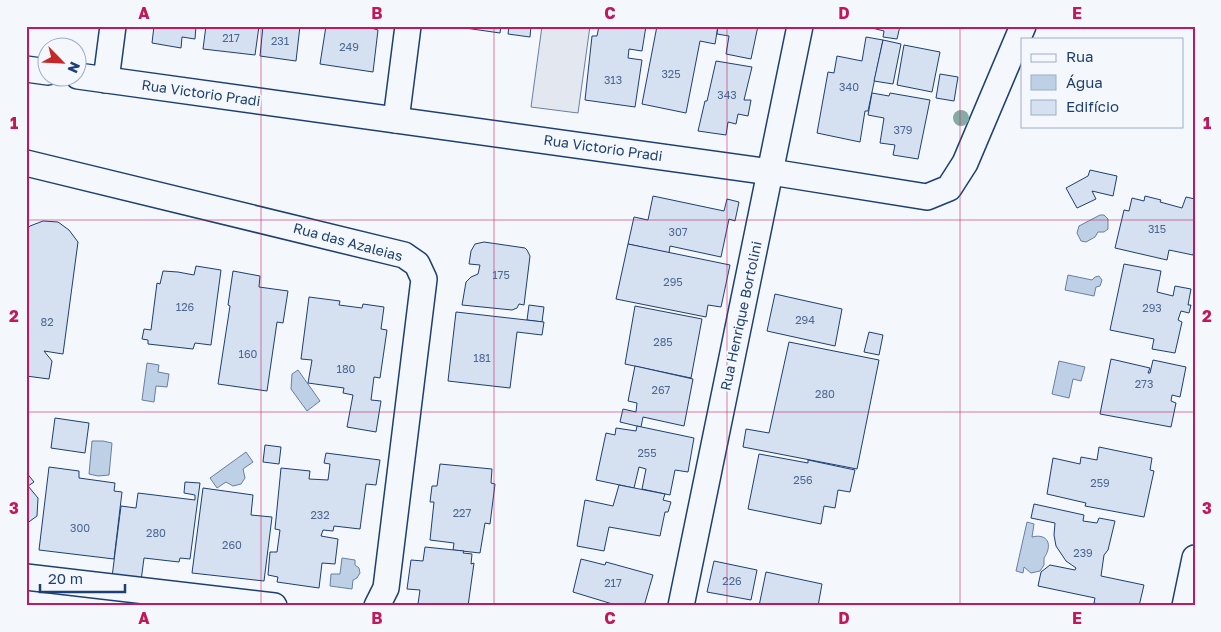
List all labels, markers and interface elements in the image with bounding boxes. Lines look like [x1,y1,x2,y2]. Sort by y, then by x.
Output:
text: A [138,3,150,23]
text: B [371,3,383,23]
text: C [604,3,616,23]
text: D [838,3,850,23]
text: E [1072,3,1082,23]
house number: 217 [222,31,240,44]
house number: 231 [271,34,289,47]
north arrow [38,38,88,88]
legend [1021,38,1184,128]
house number: 249 [339,40,359,53]
text: Rua [1066,47,1093,65]
text: N [64,59,84,76]
house number: 325 [661,67,681,80]
house number: 313 [604,73,622,86]
text: Água [1066,73,1103,91]
street label: Rua Victorio Pradi [141,76,262,109]
house number: 340 [839,80,859,93]
house number: 343 [717,88,737,101]
text: Edifício [1066,97,1119,115]
text: 1 [10,113,18,133]
text: 1 [1203,113,1211,133]
house number: 379 [894,123,912,136]
street label: Rua Victorio Pradi [543,131,664,164]
street label: Rua das Azaleias [292,219,405,264]
house number: 315 [1148,222,1166,235]
house number: 307 [668,225,688,238]
street label: Rua Henrique Bortolini [716,240,765,392]
house number: 175 [492,268,510,281]
house number: 295 [663,275,683,288]
house number: 126 [176,300,195,313]
house number: 293 [1142,301,1162,314]
text: 2 [9,306,19,326]
text: 2 [1202,306,1212,326]
house number: 294 [795,313,815,326]
house number: 82 [40,315,54,328]
house number: 285 [653,335,673,348]
house number: 160 [239,347,258,360]
house number: 181 [473,351,491,364]
house number: 180 [337,362,356,375]
house number: 273 [1135,377,1153,390]
house number: 267 [652,383,671,396]
house number: 280 [815,387,835,400]
house number: 255 [637,446,657,459]
house number: 256 [793,473,813,486]
house number: 259 [1090,476,1110,489]
text: 3 [9,498,19,518]
text: 3 [1202,498,1212,518]
house number: 227 [453,506,471,519]
house number: 232 [310,508,330,521]
house number: 300 [70,521,90,534]
house number: 280 [146,526,166,539]
house number: 260 [222,538,242,551]
house number: 239 [1073,546,1093,559]
scale bar [40,562,125,594]
text: 20 m [48,569,83,587]
house number: 226 [722,574,742,587]
house number: 217 [604,576,622,589]
text: A [138,608,150,628]
text: B [371,608,383,628]
text: C [604,608,616,628]
text: D [838,608,850,628]
text: E [1072,608,1082,628]

